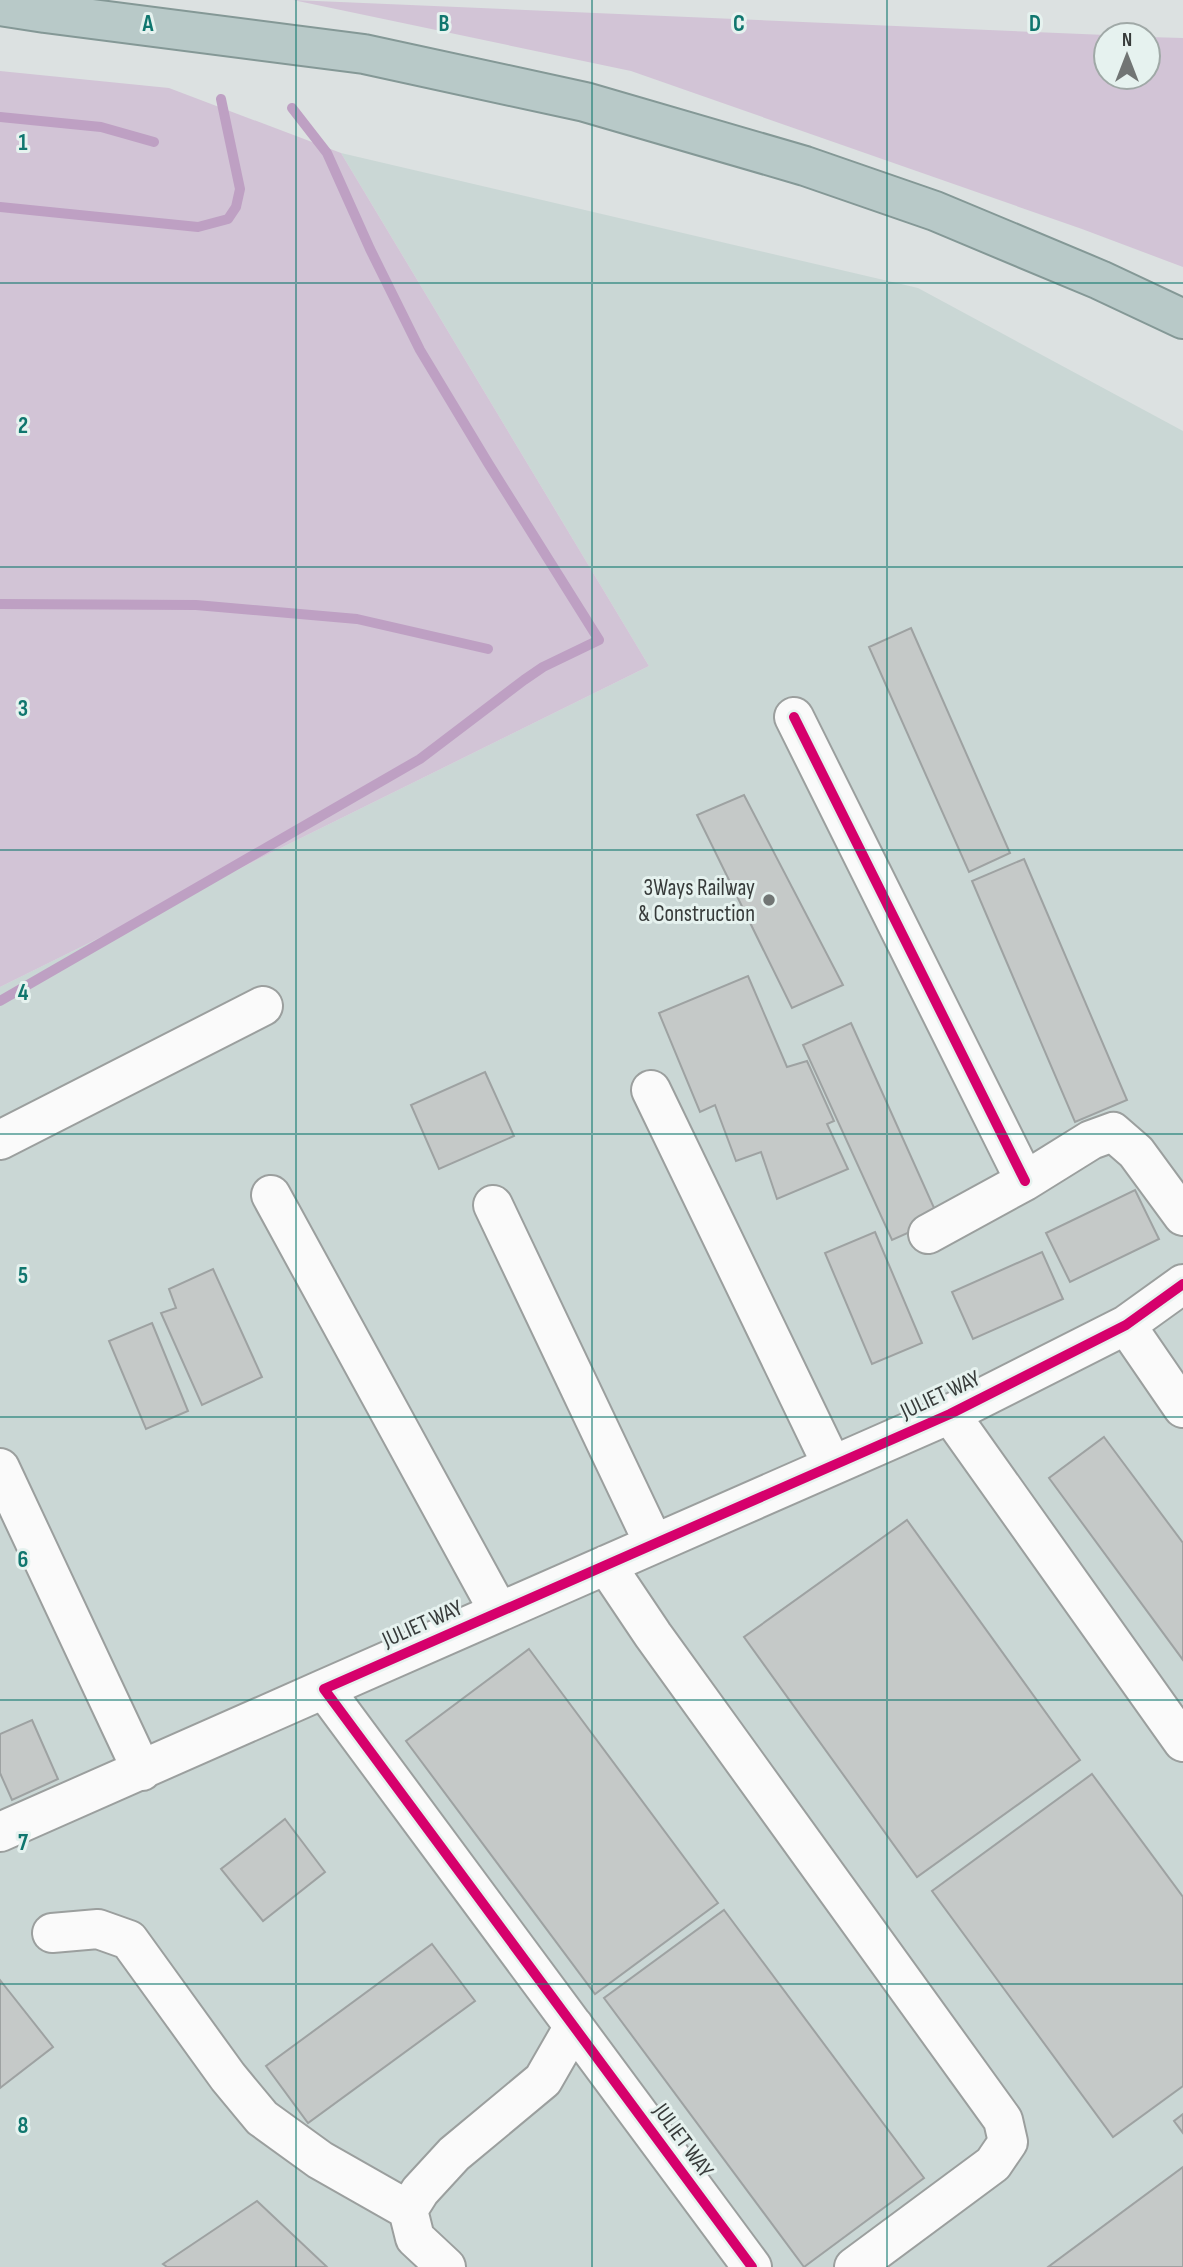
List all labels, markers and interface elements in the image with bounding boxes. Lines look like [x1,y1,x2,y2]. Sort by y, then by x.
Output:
text: A [142,10,155,38]
text: B [439,10,450,38]
text: C [733,10,745,38]
text: D [1029,10,1041,38]
north arrow [1092,21,1162,91]
text: N [1122,29,1132,52]
text: 1 [18,129,28,157]
text: 2 [18,412,28,440]
text: 3 [18,695,28,723]
place label: 3Ways Railway & Construction [638,874,755,928]
marker: 3Ways Railway & Construction [761,892,777,908]
text: 4 [18,979,29,1007]
text: 5 [18,1262,28,1290]
street label: JULIET WAY [895,1364,985,1426]
text: 6 [18,1546,28,1574]
street label: JULIET WAY [377,1594,467,1654]
text: 7 [18,1829,28,1857]
street label: JULIET WAY [646,2097,720,2183]
text: 8 [18,2112,29,2140]

